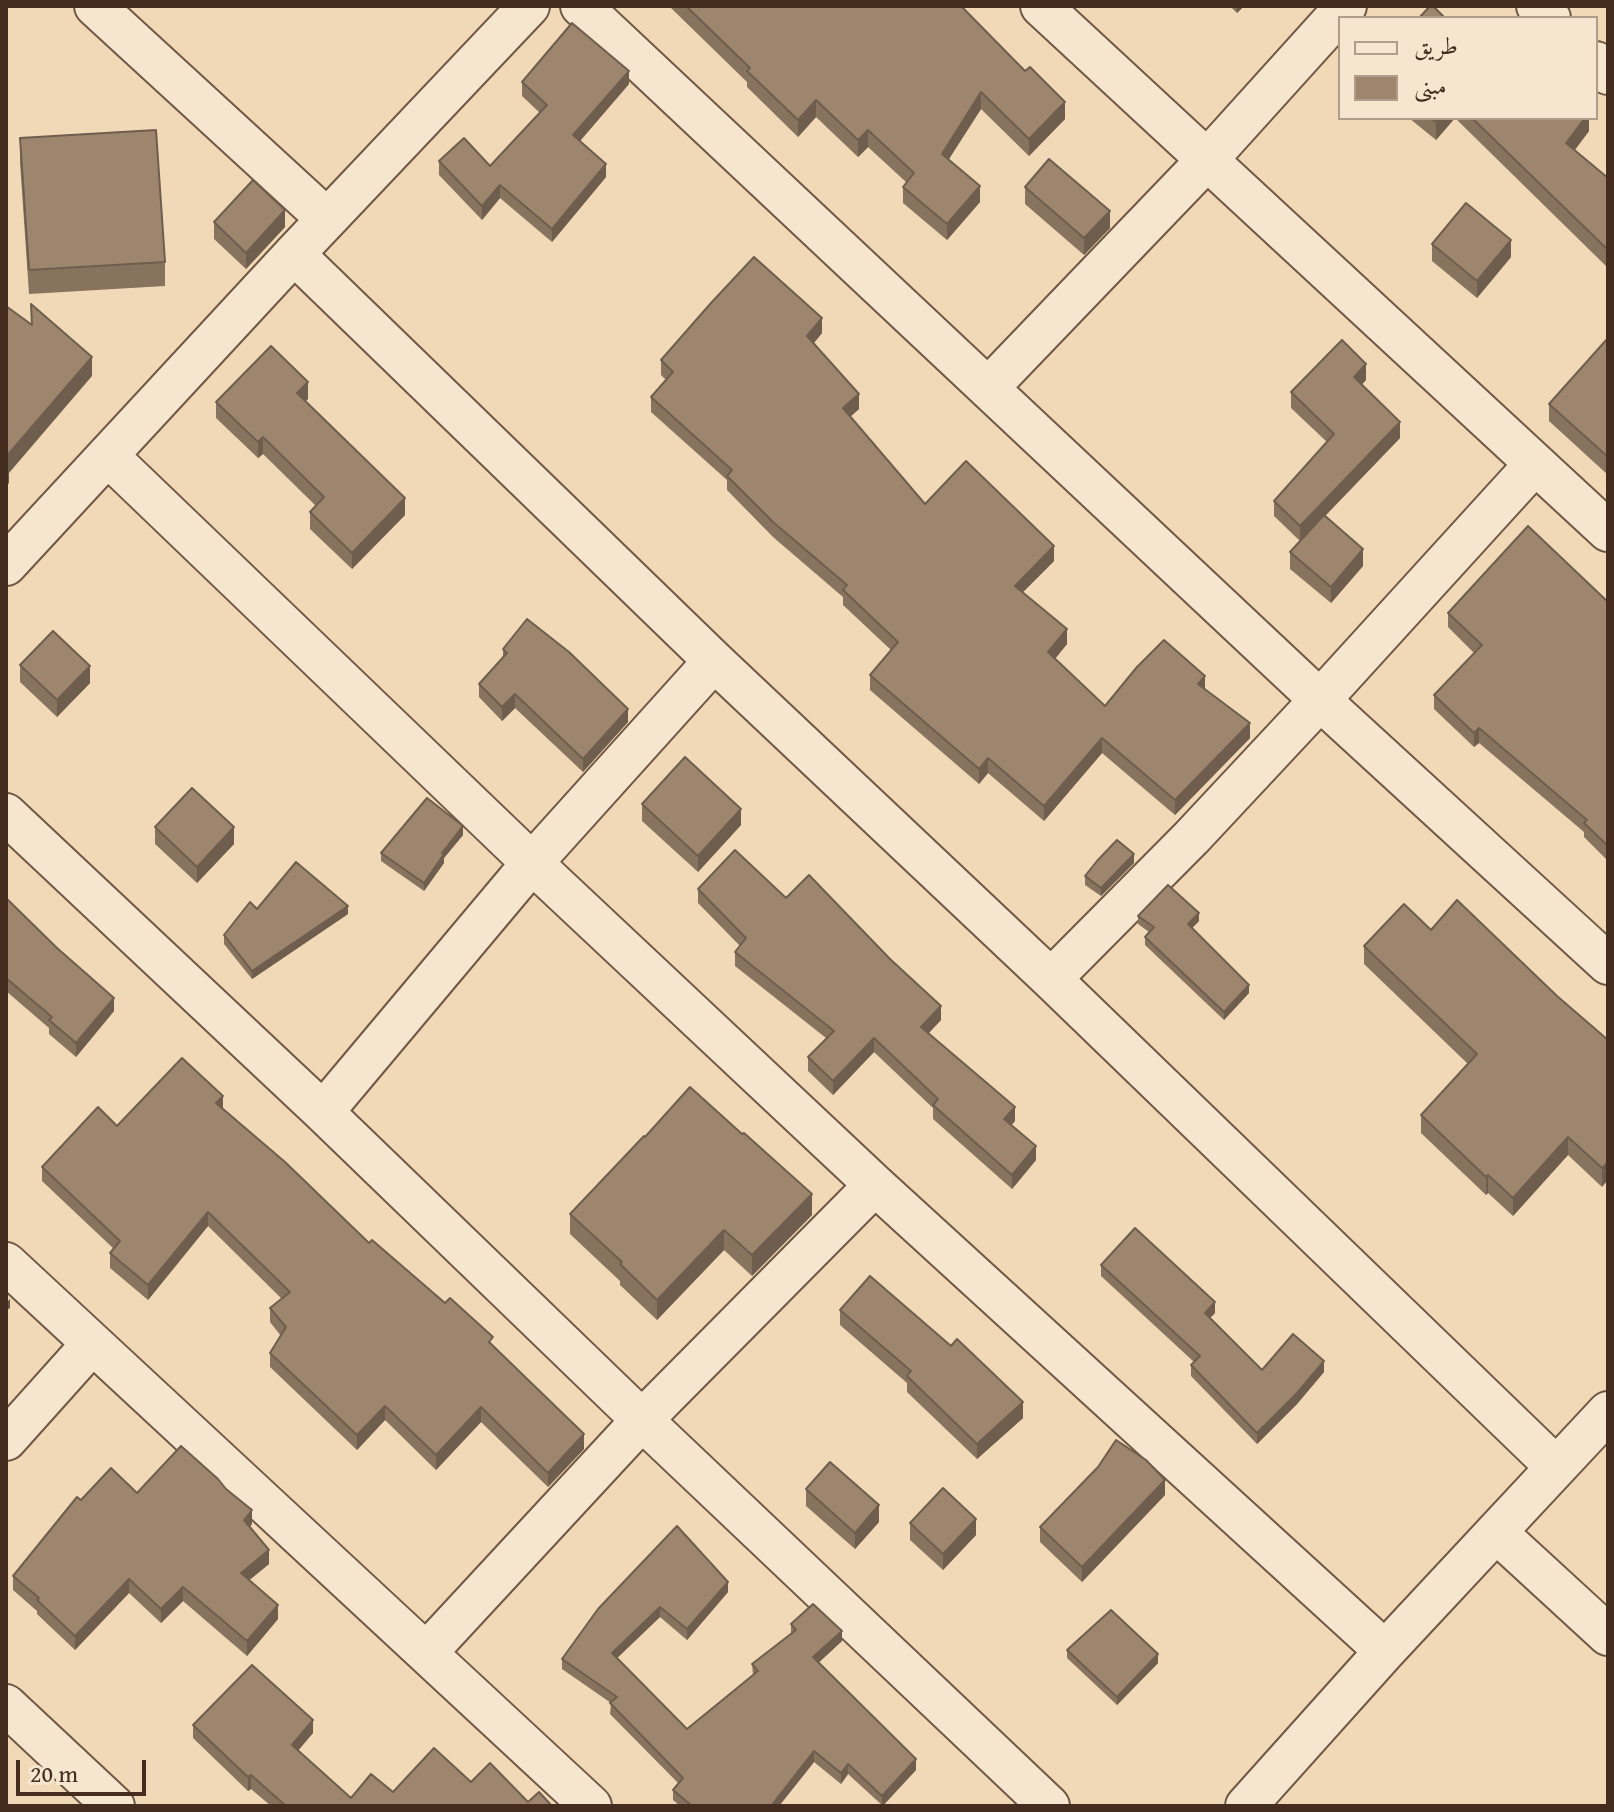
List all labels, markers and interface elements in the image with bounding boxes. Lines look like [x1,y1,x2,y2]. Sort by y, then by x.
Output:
legend [1338,16,1598,120]
text: طريق [1414,28,1458,63]
text: مبنى [1414,68,1447,103]
scale bar [20,1744,150,1794]
text: 20 m [30,1756,78,1791]

